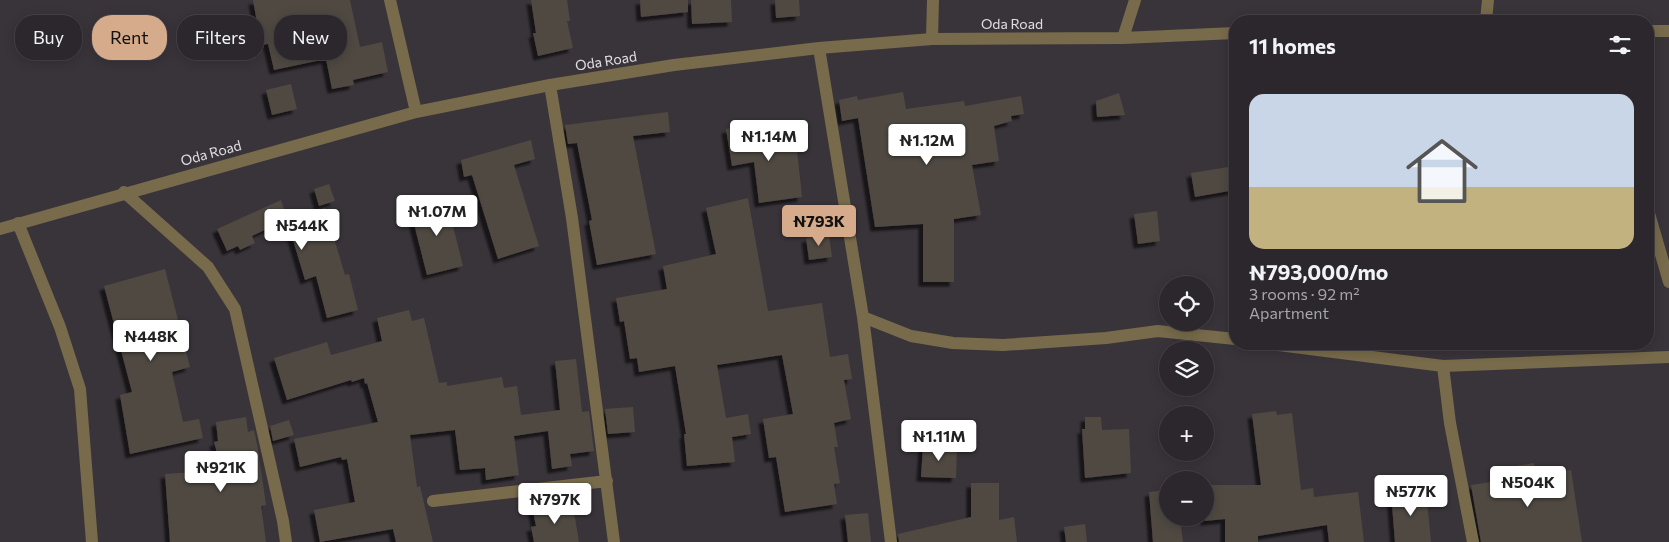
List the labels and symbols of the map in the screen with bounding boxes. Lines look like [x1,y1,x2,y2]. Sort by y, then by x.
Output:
street label: Oda Road [981,15,1043,32]
street label: Oda Road [574,47,638,74]
pin: ₦1.14M [728,120,810,162]
pin: ₦1.12M [886,124,968,166]
street label: Oda Road [179,136,243,169]
pin: ₦1.07M [396,194,478,237]
pin: ₦793K [784,204,854,247]
pin: ₦544K [267,208,337,251]
pin: ₦448K [116,320,186,362]
pin: ₦1.11M [898,420,980,462]
pin: ₦921K [186,450,256,493]
pin: ₦504K [1493,466,1563,508]
pin: ₦577K [1376,474,1446,517]
pin: ₦797K [520,482,590,525]

